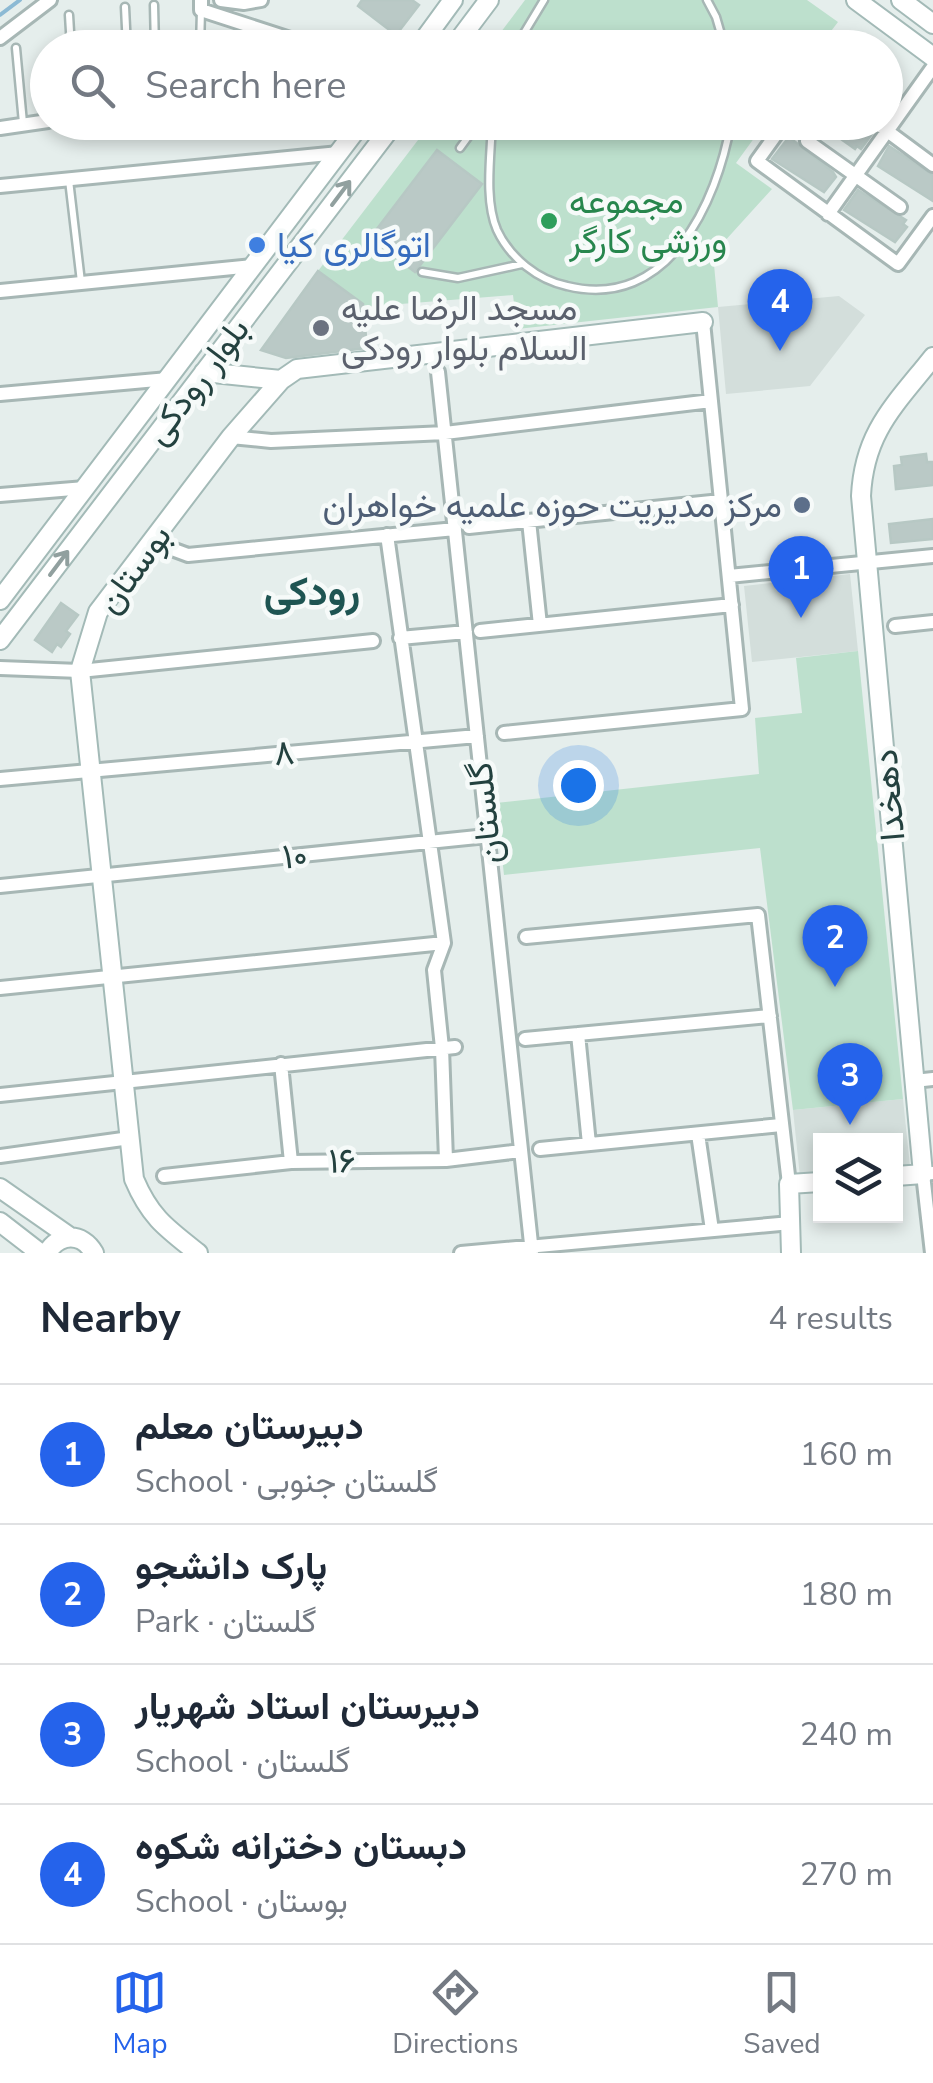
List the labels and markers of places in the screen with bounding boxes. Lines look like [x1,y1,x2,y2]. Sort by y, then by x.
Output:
place label: مجموعه ورزشی کارگر [568,178,727,265]
marker: مجموعه ورزشی کارگر [538,210,560,232]
place label: اتوگالری کیا [277,222,431,269]
marker: اتوگالری کیا [246,234,268,256]
pin: 4 [748,268,812,351]
place label: مسجد الرضا علیه السلام بلوار رودکی [341,285,587,372]
marker: مسجد الرضا علیه السلام بلوار رودکی [310,317,332,339]
place label: مرکز مدیریت حوزه علمیه خواهران [322,482,782,529]
marker: مرکز مدیریت حوزه علمیه خواهران [791,494,813,516]
pin: 1 [768,536,834,618]
pin: 2 [802,904,868,987]
pin: 3 [818,1042,882,1125]

